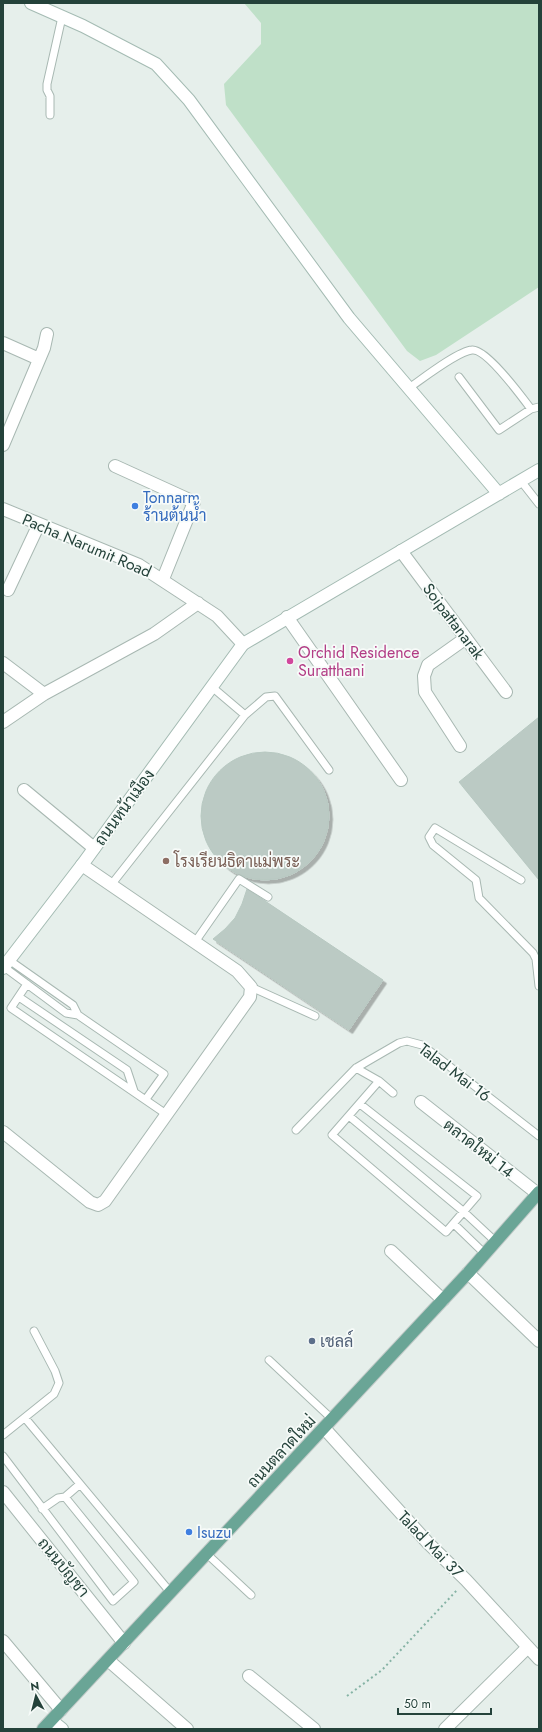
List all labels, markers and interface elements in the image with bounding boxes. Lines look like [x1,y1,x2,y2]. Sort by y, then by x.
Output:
place label: Tonnarm ร้านต้นน้ำ [143,486,207,527]
marker: Tonnarm ร้านต้นน้ำ [130,501,140,511]
street label: Pacha Narumit Road [19,508,155,583]
street label: Soipattanarak [417,578,490,665]
place label: Orchid Residence Suratthani [298,641,419,682]
marker: Orchid Residence Suratthani [285,656,295,666]
street label: ถนนหน้าเมือง [89,764,160,850]
place label: โรงเรียนธิดาแม่พระ [173,850,300,873]
marker: โรงเรียนธิดาแม่พระ [161,856,171,866]
street label: Talad Mai 16 [414,1038,496,1107]
street label: ตลาดใหม่ 14 [439,1114,519,1183]
place label: เชลล์ [320,1329,353,1353]
marker: เชลล์ [307,1336,317,1346]
street label: ถนนตลาดใหม่ [242,1410,321,1493]
street label: Talad Mai 37 [393,1506,469,1583]
place label: Isuzu [197,1521,231,1544]
marker: Isuzu [184,1527,194,1537]
street label: ถนนบัญชา [32,1533,95,1602]
north arrow [16,1676,56,1716]
text: N [29,1678,40,1695]
scale bar [398,1690,491,1716]
text: 50 m [404,1695,431,1713]

